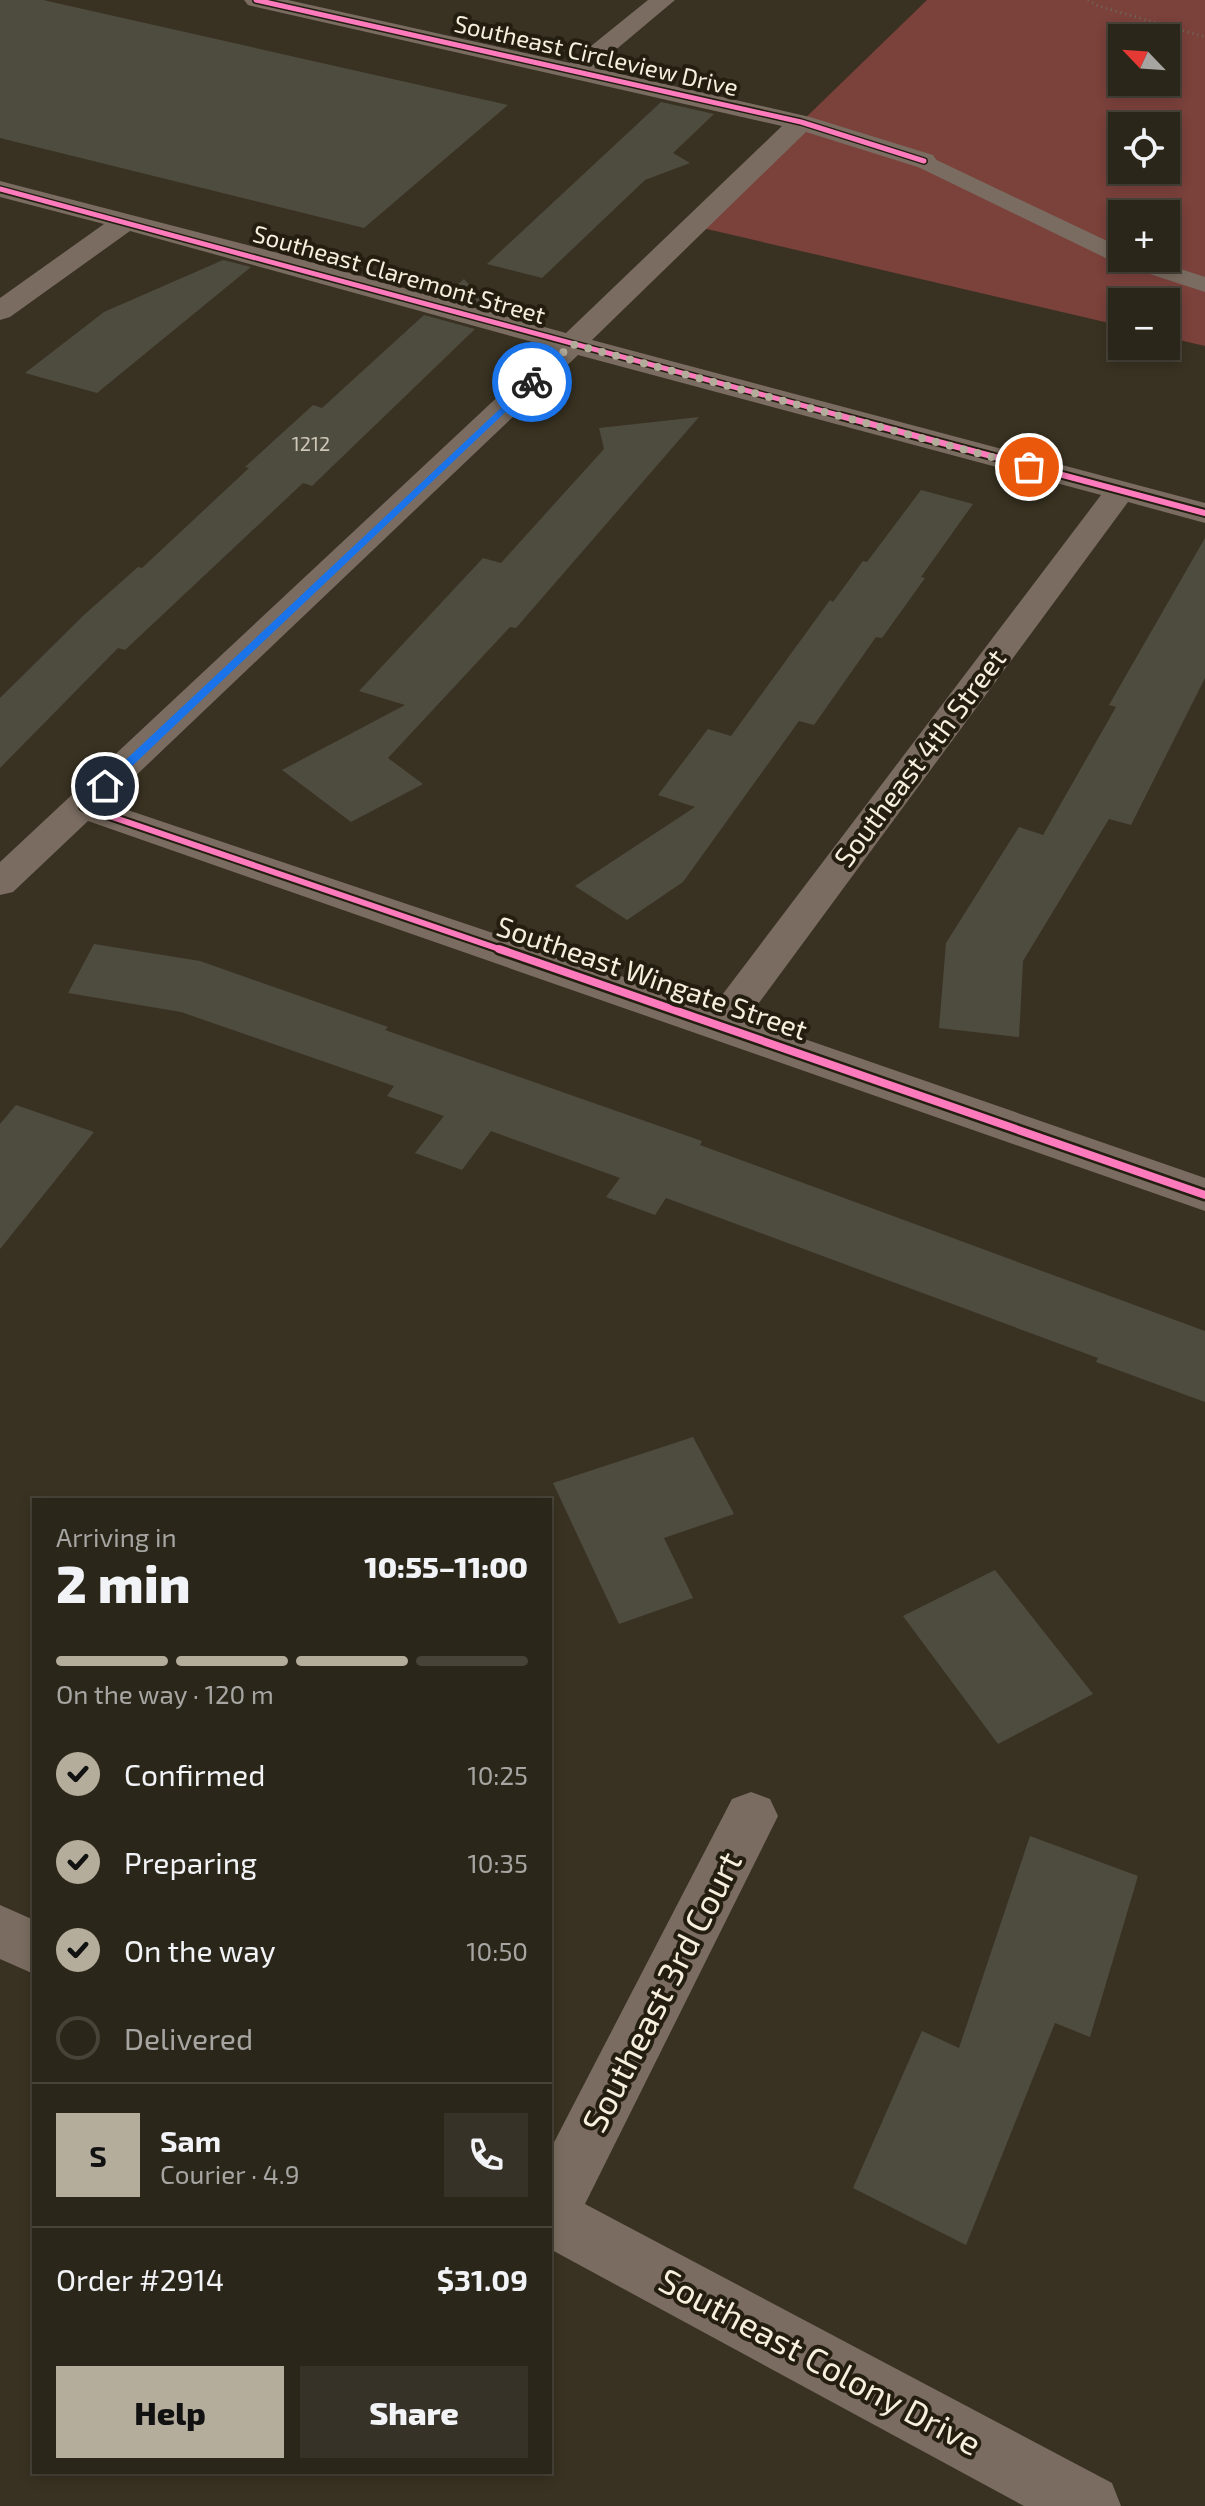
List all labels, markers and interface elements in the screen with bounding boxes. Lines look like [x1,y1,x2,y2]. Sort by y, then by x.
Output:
street label: Southeast Circleview Drive [452,8,741,101]
north arrow [1108,24,1180,96]
map controls [1108,24,1180,360]
button: locate [1108,112,1180,184]
button: + [1108,200,1180,272]
street label: Southeast Claremont Street [250,218,549,329]
button: − [1108,288,1180,360]
courier [492,342,572,422]
icon: bike [510,360,554,404]
house number: 1212 [292,431,330,455]
pin [995,433,1063,501]
icon: bag [1007,445,1051,489]
street label: Southeast 4th Street [826,642,1012,873]
pin [71,752,139,820]
icon: home [83,764,127,808]
street label: Southeast Wingate Street [493,908,812,1046]
text: Arriving in [56,1521,177,1552]
text: 10:55–11:00 [364,1548,528,1584]
text: 2 min [56,1551,191,1613]
text: On the way · 120 m [56,1678,274,1709]
icon: check [56,1752,100,1796]
text: Confirmed [124,1756,265,1792]
text: 10:25 [467,1759,528,1790]
icon: check [56,1840,100,1884]
text: Preparing [124,1844,257,1880]
street label: Southeast 3rd Court [572,1844,749,2138]
text: 10:35 [467,1847,528,1878]
icon: check [56,1928,100,1972]
text: On the way [124,1932,276,1968]
text: 10:50 [466,1935,528,1966]
text: Delivered [124,2020,253,2056]
button: phone [444,2113,528,2197]
text: Sam [160,2122,221,2158]
text: S [89,2137,107,2173]
text: Courier · 4.9 [160,2158,300,2189]
street label: Southeast Colony Drive [653,2258,989,2463]
text: Order #2914 [56,2261,224,2297]
text: $31.09 [437,2261,528,2297]
button: Help [56,2366,284,2458]
button: Share [300,2366,528,2458]

